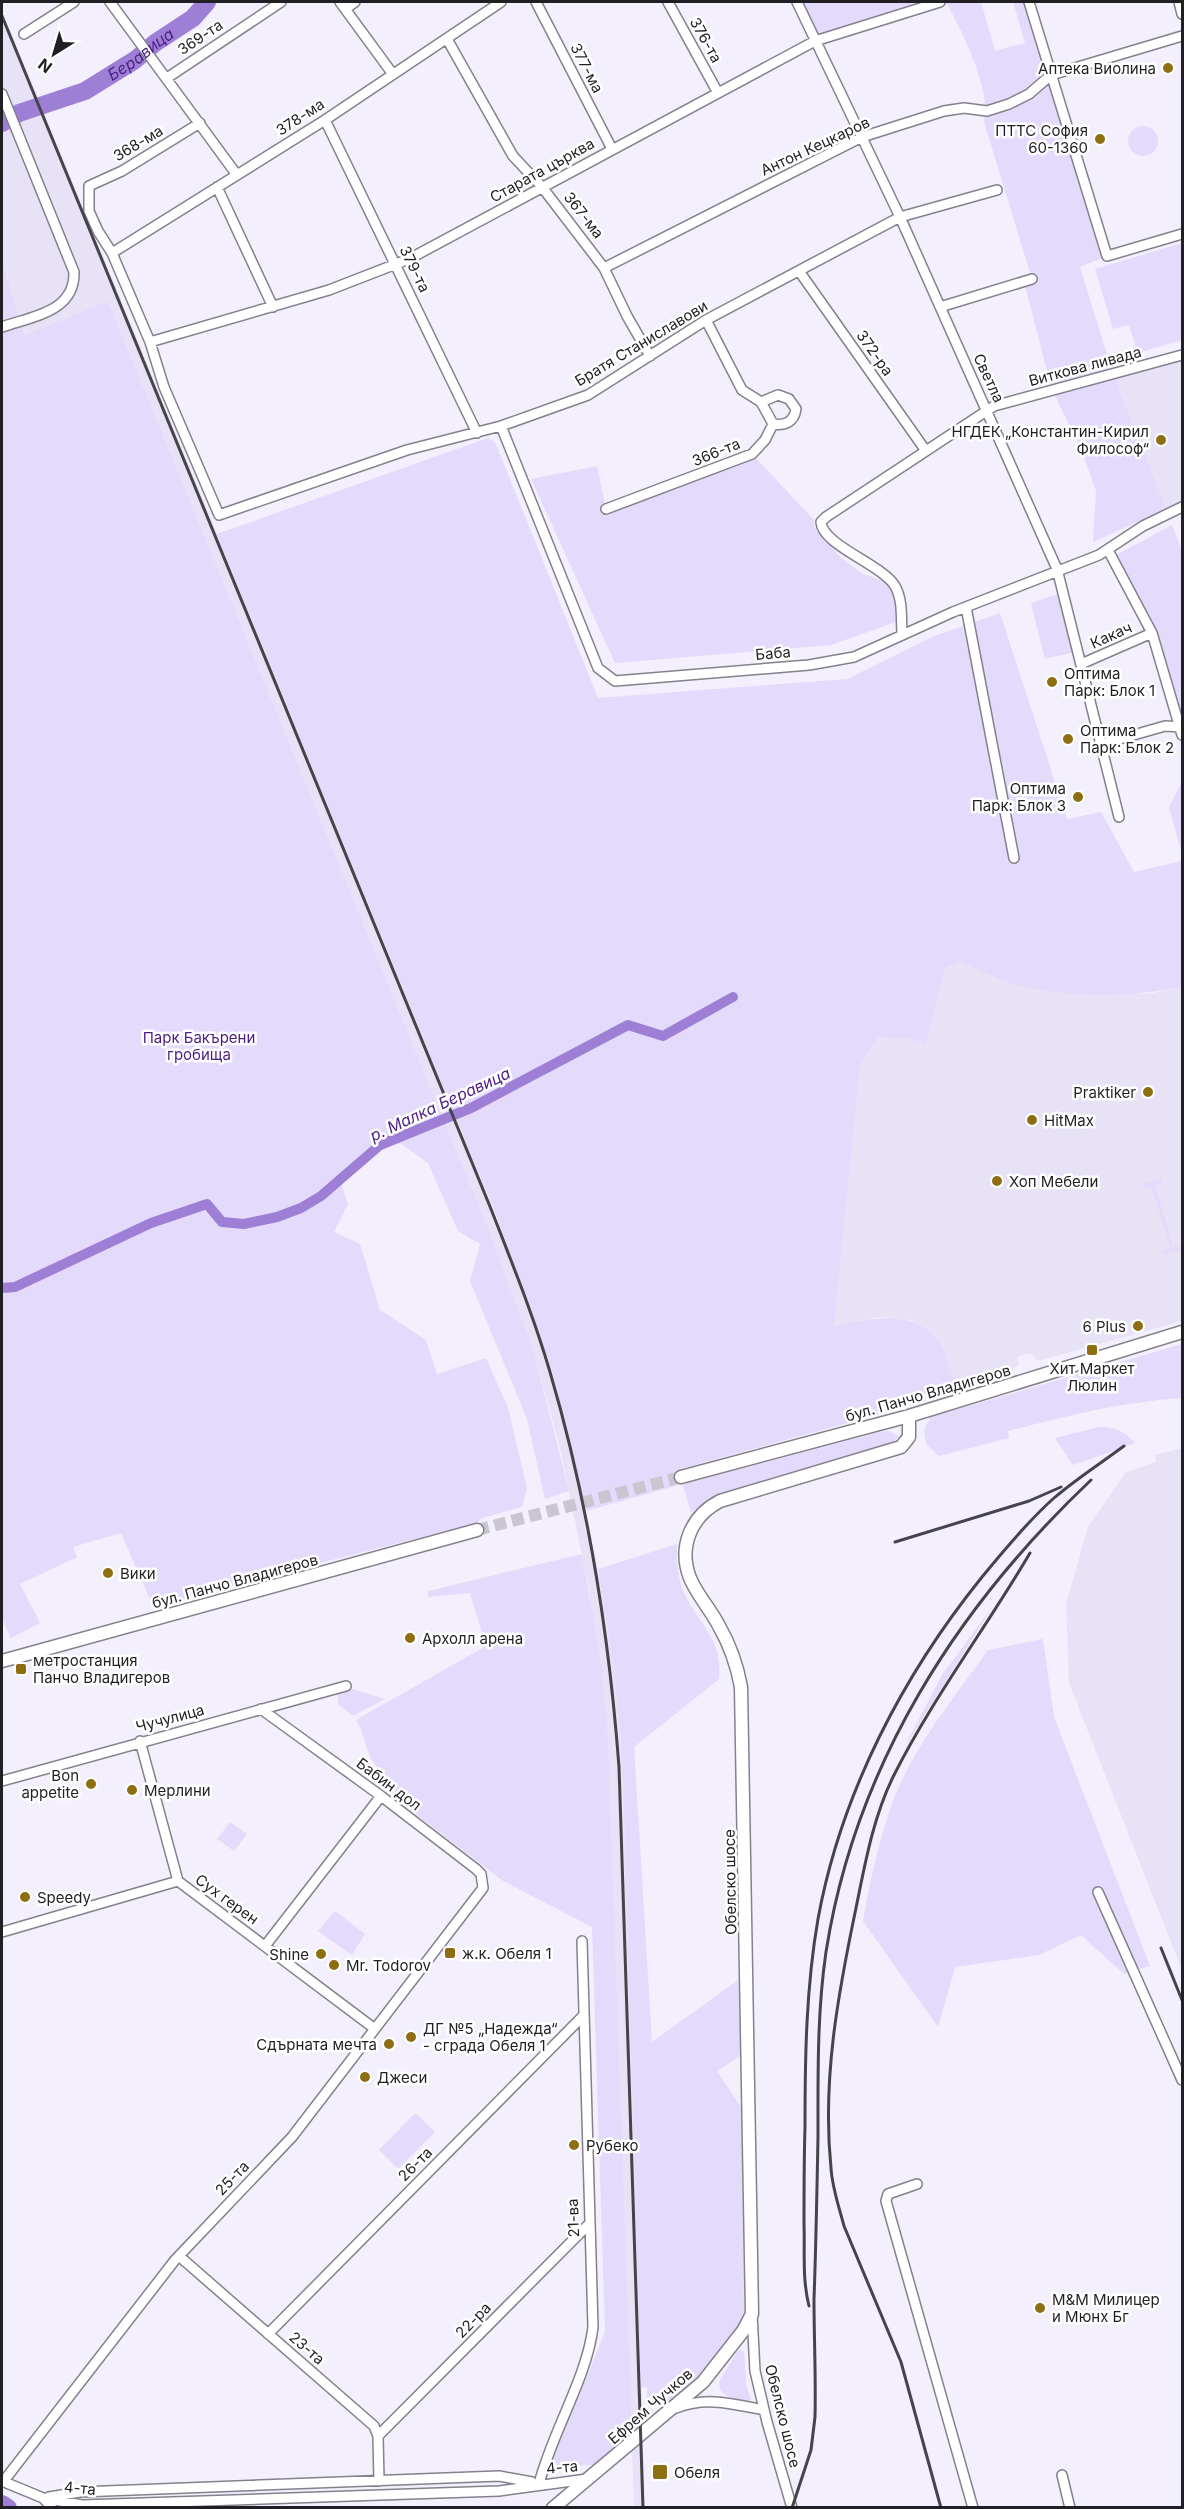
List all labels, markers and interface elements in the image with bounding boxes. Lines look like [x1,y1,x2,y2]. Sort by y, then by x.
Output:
street label: 376-та [686,14,726,66]
street label: 369-та [174,15,226,59]
water label: Беравица [104,23,178,85]
north arrow [24,24,84,84]
street label: 377-ма [566,40,608,96]
text: N [34,54,56,78]
place label: Аптека Виолина [1038,59,1156,78]
marker: Аптека Виолина [1161,61,1175,75]
street label: 378-ма [272,94,328,140]
street label: Антон Кецкаров [757,112,873,180]
street label: 368-ма [110,121,166,165]
place label: ПТТС София 60-1360 [995,121,1088,157]
marker: ПТТС София 60-1360 [1093,132,1107,146]
street label: Старата църква [486,133,598,207]
street label: 367-ма [560,188,608,242]
street label: 379-та [396,243,434,295]
street label: Братя Станиславови [571,296,711,390]
street label: 372-ра [852,326,898,380]
street label: Виткова ливада [1026,342,1144,390]
street label: Светла [969,350,1009,406]
place label: НГДЕК „Константин-Кирил Философ“ [952,422,1149,458]
marker: НГДЕК „Константин-Кирил Философ“ [1154,433,1168,447]
street label: 366-та [689,434,743,470]
street label: Какач [1087,617,1135,653]
street label: Баба [755,642,791,664]
place label: Оптима Парк: Блок 1 [1064,664,1155,700]
marker: Оптима Парк: Блок 1 [1045,675,1059,689]
place label: Оптима Парк: Блок 2 [1080,721,1174,757]
marker: Оптима Парк: Блок 2 [1061,732,1075,746]
place label: Оптима Парк: Блок 3 [972,779,1066,815]
marker: Оптима Парк: Блок 3 [1071,790,1085,804]
park label: Парк Бакърени гробища [143,1028,255,1064]
water label: р. Малка Беравица [366,1063,514,1146]
place label: Praktiker [1073,1083,1136,1102]
marker: Praktiker [1141,1085,1155,1099]
place label: HitMax [1044,1111,1094,1130]
marker: HitMax [1025,1113,1039,1127]
place label: Хоп Мебели [1009,1172,1098,1191]
marker: Хоп Мебели [990,1174,1004,1188]
place label: 6 Plus [1082,1317,1126,1336]
marker: 6 Plus [1131,1319,1145,1333]
marker: Хит Маркет Люлин [1085,1343,1099,1357]
place label: Хит Маркет Люлин [1050,1359,1135,1395]
street label: бул. Панчо Владигеров [843,1360,1013,1426]
street label: бул. Панчо Владигеров [150,1550,320,1612]
place label: Вики [120,1564,156,1583]
marker: Вики [101,1566,115,1580]
place label: Архолл арена [422,1629,523,1648]
marker: Архолл арена [403,1631,417,1645]
place label: метростанция Панчо Владигеров [33,1651,170,1687]
marker: метростанция Панчо Владигеров [14,1662,28,1676]
street label: Чучулица [134,1700,206,1736]
street label: Бабин дол [353,1754,425,1814]
place label: Bon appetite [21,1766,79,1802]
marker: Bon appetite [84,1777,98,1791]
place label: Мерлини [144,1781,211,1800]
marker: Мерлини [125,1783,139,1797]
street label: Обелско шосе [720,1829,740,1935]
street label: Сух герен [192,1870,262,1928]
place label: Speedy [37,1888,92,1907]
marker: Speedy [18,1890,32,1904]
place label: ж.к. Обеля 1 [462,1944,552,1963]
place label: Shine [269,1945,309,1964]
marker: ж.к. Обеля 1 [443,1946,457,1960]
marker: Shine [314,1947,328,1961]
place label: Mr. Todorov [346,1956,432,1975]
marker: Mr. Todorov [327,1958,341,1972]
place label: ДГ №5 „Надежда“ - сграда Обеля 1 [423,2019,558,2055]
marker: ДГ №5 „Надежда“ - сграда Обеля 1 [404,2030,418,2044]
place label: Сдърната мечта [256,2035,377,2054]
marker: Сдърната мечта [382,2037,396,2051]
place label: Джеси [377,2068,427,2087]
marker: Джеси [358,2070,372,2084]
place label: Рубеко [586,2136,638,2155]
marker: Рубеко [567,2138,581,2152]
street label: 26-та [394,2143,436,2185]
street label: 25-та [211,2157,253,2199]
street label: 21-ва [563,2198,583,2238]
place label: М&M Mилицер и Мюнх Бг [1052,2290,1160,2326]
street label: 22-ра [451,2298,495,2342]
marker: М&M Mилицер и Мюнх Бг [1033,2301,1047,2315]
street label: 23-та [285,2327,329,2369]
street label: Обелско шосе [761,2362,805,2470]
street label: Ефрем Чучков [604,2364,696,2448]
street label: 4-та [545,2456,579,2478]
marker: Обеля [651,2463,669,2481]
place label: Обеля [674,2463,720,2482]
street label: 4-та [63,2477,97,2499]

